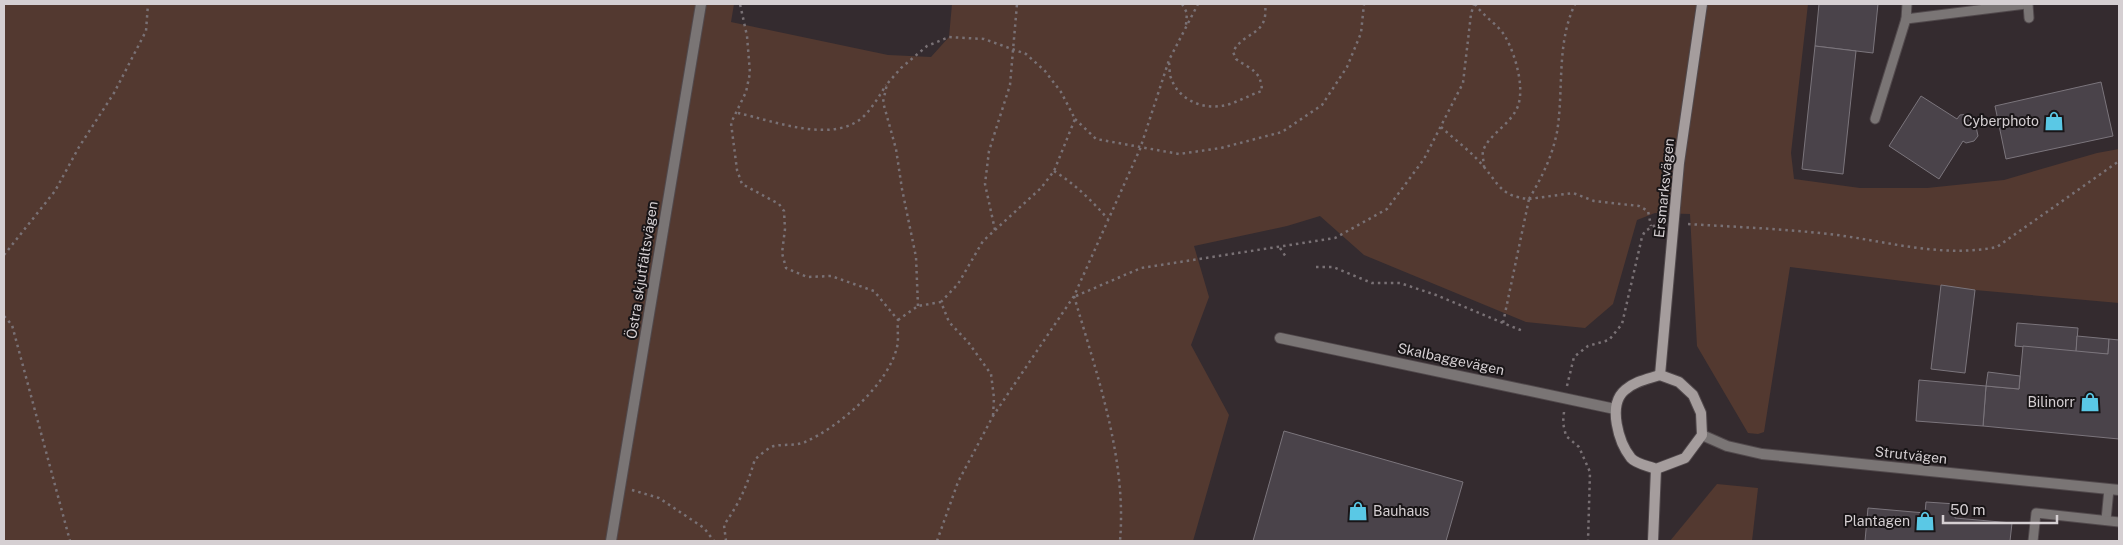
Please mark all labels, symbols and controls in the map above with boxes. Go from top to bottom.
shop icon: Cyberphoto [2043,110,2065,132]
place label: Cyberphoto [1963,113,2039,129]
street label: Ersmarksvägen [1651,137,1677,239]
street label: Östra skjutfältsvägen [621,200,661,340]
street label: Skalbaggevägen [1396,340,1506,378]
shop icon: Bilinorr [2079,391,2101,413]
place label: Bilinorr [2027,394,2075,410]
street label: Strutvägen [1874,443,1948,467]
scale bar [1943,492,2057,524]
shop icon: Bauhaus [1347,500,1369,522]
text: 50 m [1950,501,1985,518]
place label: Bauhaus [1373,503,1429,519]
shop icon: Plantagen [1914,510,1936,532]
place label: Plantagen [1844,513,1910,529]

